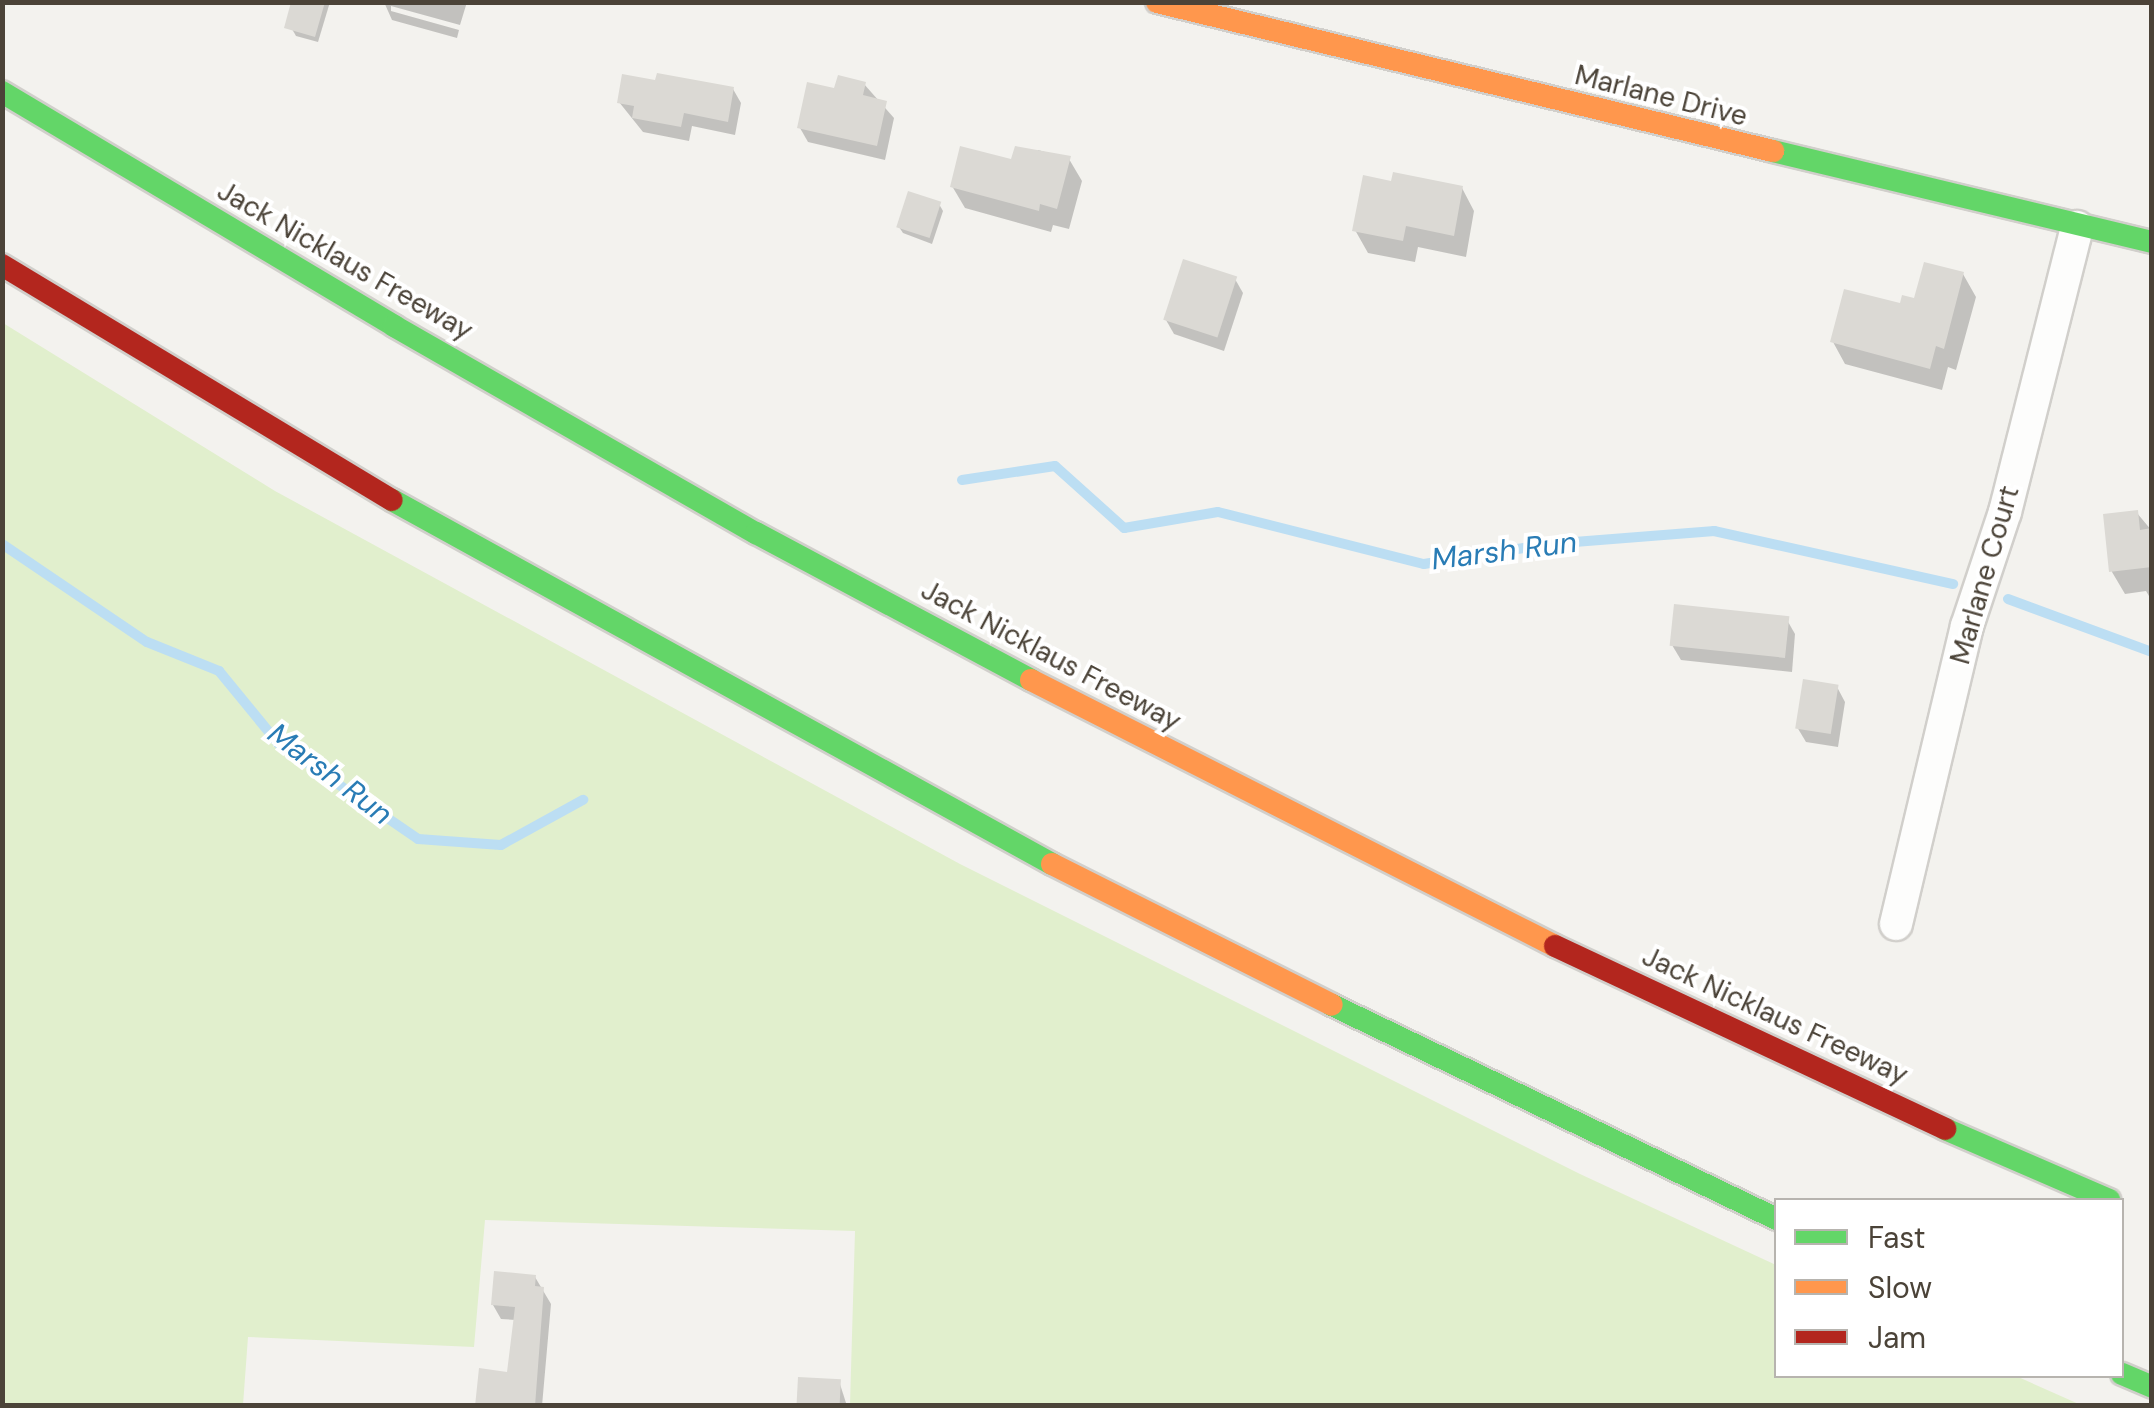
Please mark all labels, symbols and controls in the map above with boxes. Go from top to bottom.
street label: Marlane Drive [1571,58,1751,134]
street label: Jack Nicklaus Freeway [211,174,479,348]
street label: Marlane Court [1943,482,2027,668]
water label: Marsh Run [1429,524,1579,578]
street label: Jack Nicklaus Freeway [915,573,1187,739]
water label: Marsh Run [261,716,399,832]
street label: Jack Nicklaus Freeway [1637,940,1913,1092]
legend [1774,1198,2124,1378]
text: Fast [1868,1218,1926,1257]
text: Slow [1868,1268,1932,1307]
text: Jam [1868,1318,1926,1357]

